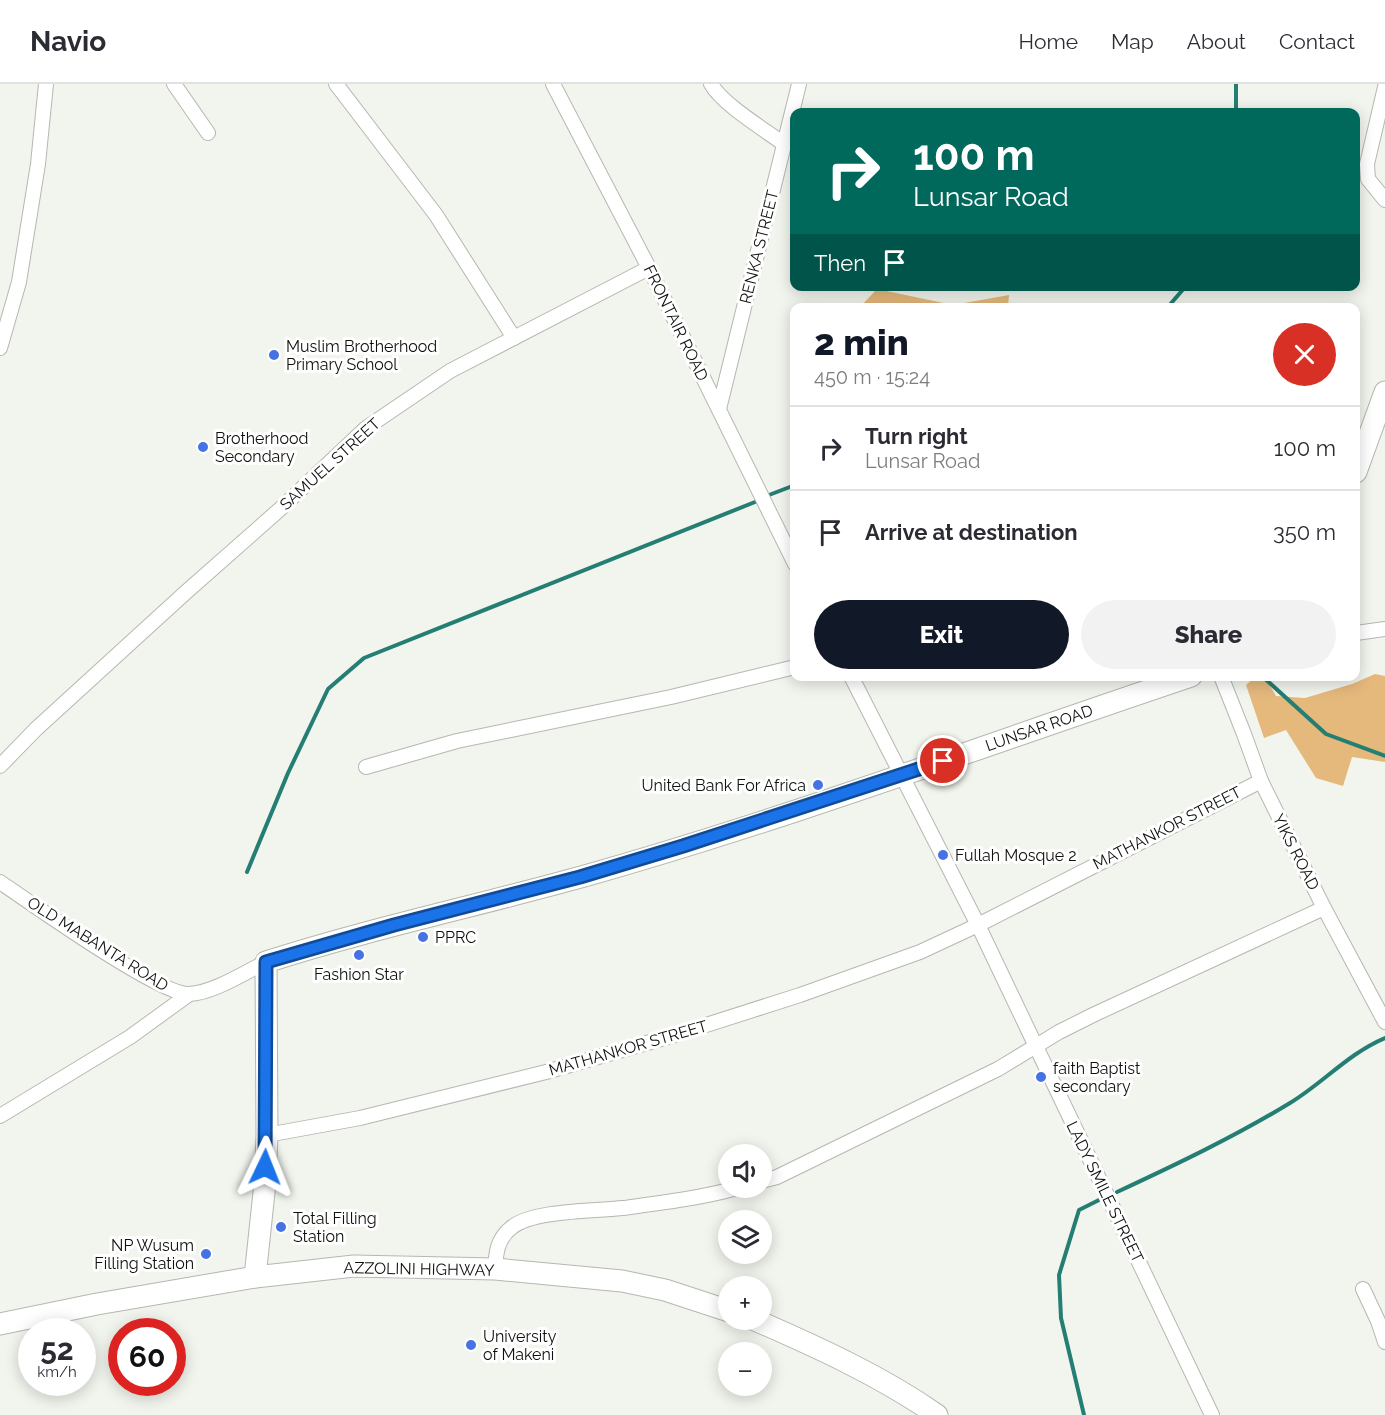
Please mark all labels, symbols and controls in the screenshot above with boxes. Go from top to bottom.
text: Navio [30,25,106,58]
text: Home [1019,29,1078,54]
text: Map [1111,29,1154,54]
text: About [1187,29,1246,54]
text: Contact [1279,29,1355,54]
text: 100 m [913,131,1035,180]
icon: right [814,132,892,210]
text: Lunsar Road [913,181,1069,212]
street label: RENKA STREET [736,188,782,306]
icon: arrive [878,246,911,279]
text: Then [814,250,866,276]
street label: FRONTAIR ROAD [640,262,712,384]
text: 2 min [814,321,909,363]
button: close [1273,323,1336,386]
place label: Muslim Brotherhood Primary School [286,337,437,374]
marker: Muslim Brotherhood Primary School [267,348,281,362]
text: 450 m · 15:24 [814,365,930,389]
street label: SAMUEL STREET [276,414,384,514]
text: Turn right [865,423,968,449]
place label: Brotherhood Secondary [215,429,308,466]
icon: right [814,432,847,465]
text: 100 m [1274,435,1336,461]
marker: Brotherhood Secondary [196,440,210,454]
text: Lunsar Road [865,449,980,473]
icon: arrive [814,516,847,549]
text: Arrive at destination [865,519,1078,545]
text: 350 m [1273,519,1336,545]
button: Exit [814,600,1069,669]
button: Share [1081,600,1336,669]
street label: LUNSAR ROAD [983,701,1095,755]
pin [917,735,968,786]
icon: arrive [926,744,959,777]
place label: United Bank For Africa [642,776,806,795]
marker: United Bank For Africa [811,778,825,792]
street label: MATHANKOR STREET [1090,782,1245,874]
street label: YIKS ROAD [1269,811,1323,893]
place label: Fullah Mosque 2 [955,846,1077,865]
marker: Fullah Mosque 2 [936,848,950,862]
street label: OLD MABANTA ROAD [24,893,172,995]
place label: PPRC [435,928,476,947]
marker: PPRC [416,930,430,944]
marker: Fashion Star [352,948,366,962]
place label: Fashion Star [314,965,404,984]
street label: MATHANKOR STREET [547,1016,710,1080]
place label: faith Baptist secondary [1053,1059,1141,1096]
marker: faith Baptist secondary [1034,1070,1048,1084]
street label: LADY SMILE STREET [1063,1118,1148,1266]
position arrow [233,1135,297,1199]
map controls [718,1144,772,1396]
button: sound [718,1144,772,1198]
place label: Total Filling Station [293,1209,377,1246]
button: layers [718,1210,772,1264]
marker: Total Filling Station [274,1220,288,1234]
place label: NP Wusum Filling Station [94,1236,194,1273]
marker: NP Wusum Filling Station [199,1247,213,1261]
street label: AZZOLINI HIGHWAY [343,1258,495,1280]
button: + [718,1276,772,1330]
speed limit sign: 60 [108,1318,186,1396]
place label: University of Makeni [483,1327,557,1364]
text: 52 [40,1332,74,1367]
marker: University of Makeni [464,1338,478,1352]
button: − [718,1342,772,1396]
text: km/h [37,1363,77,1381]

